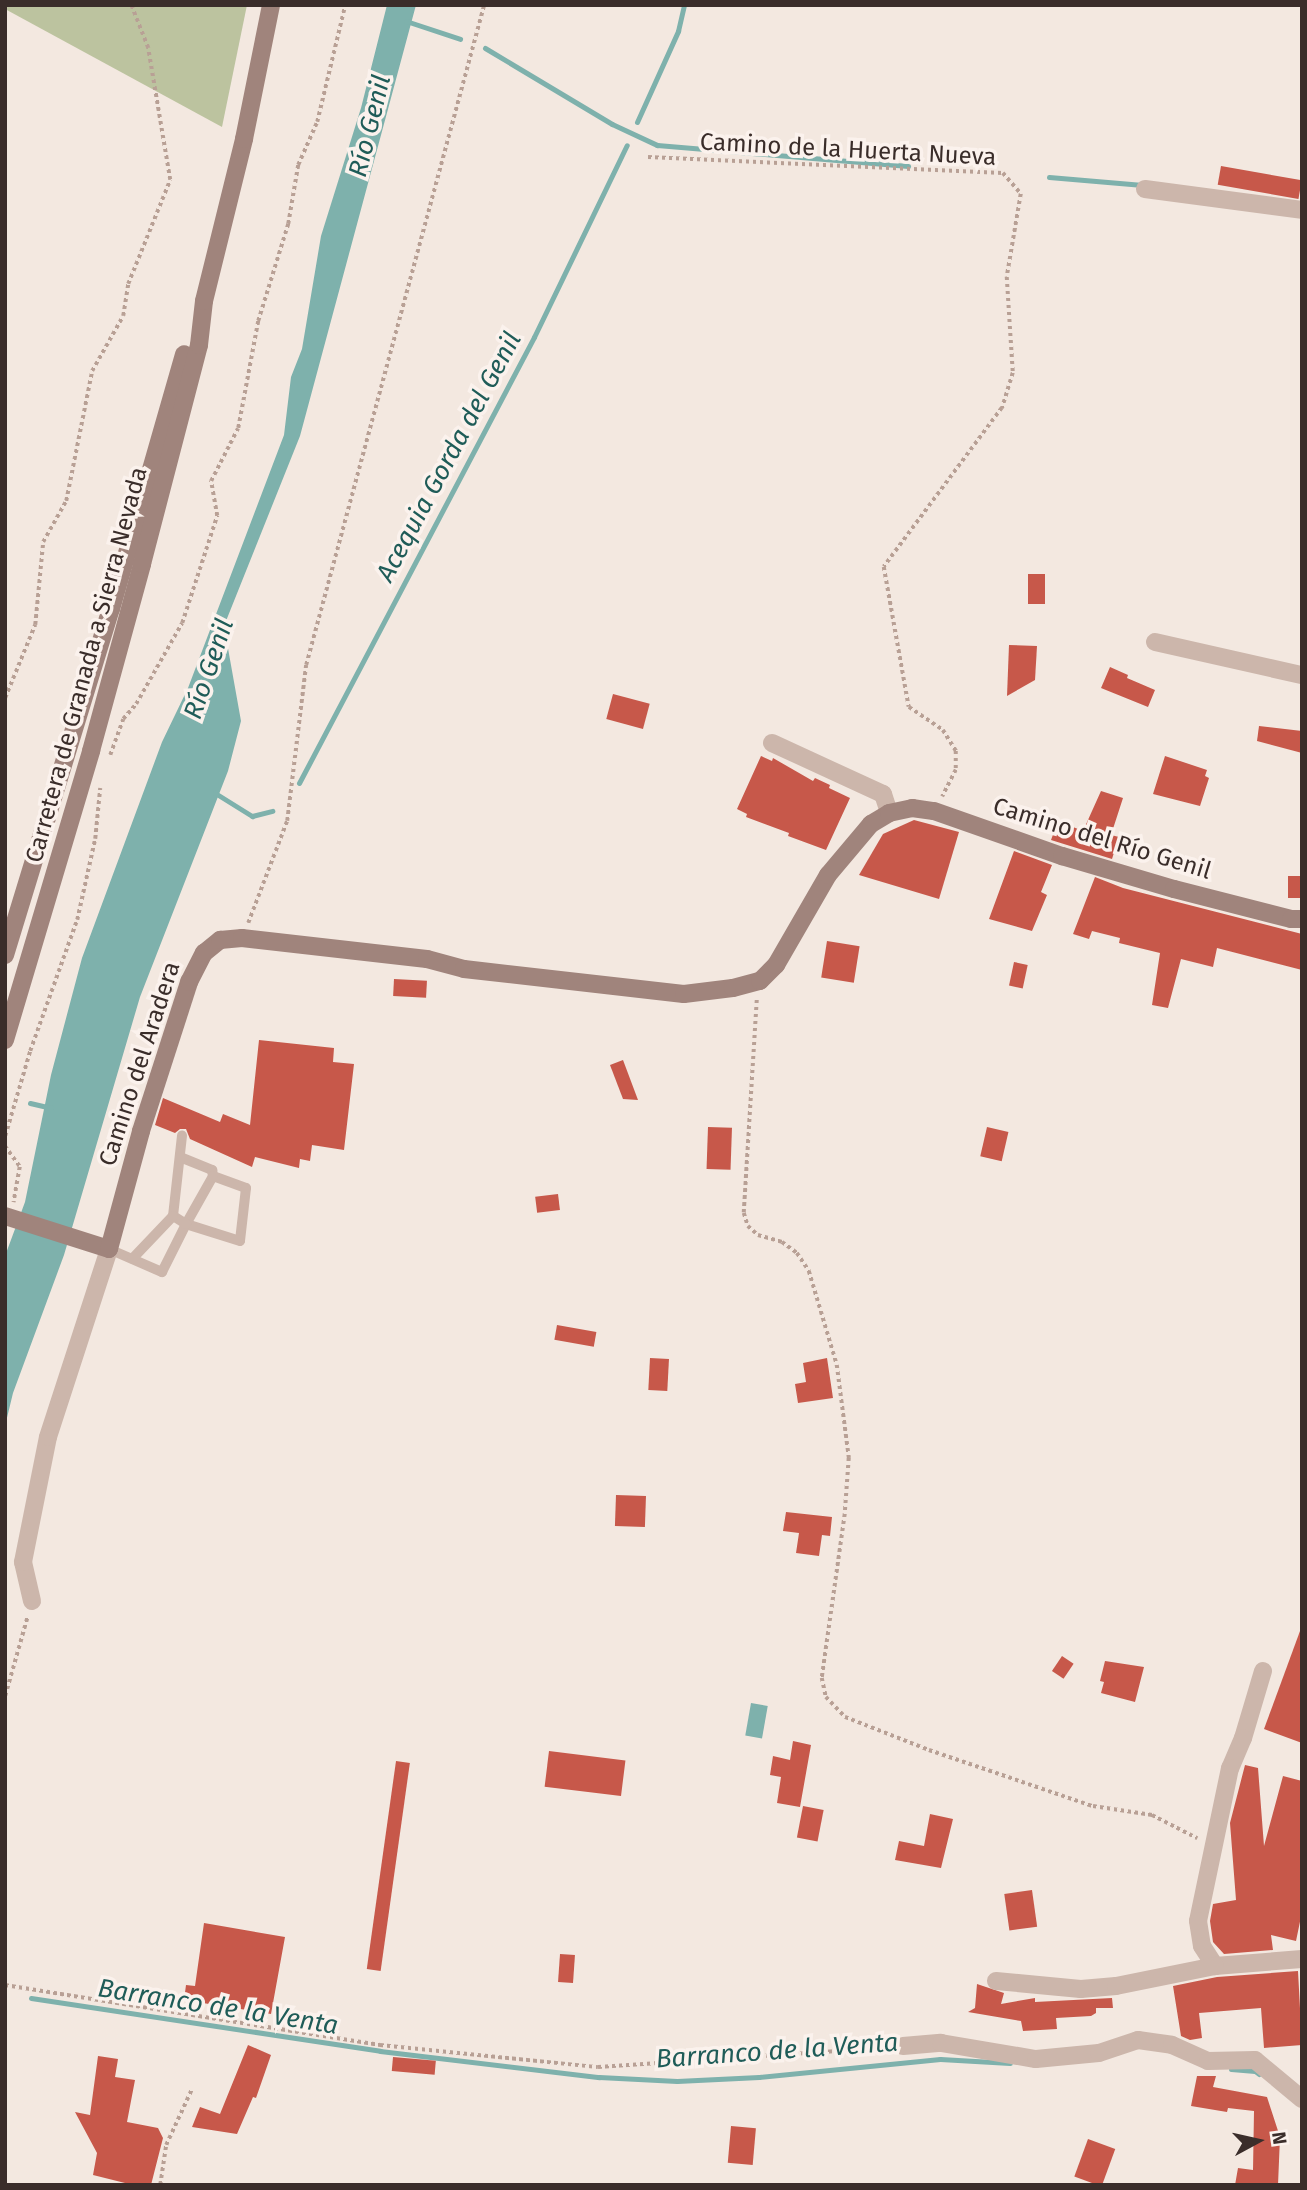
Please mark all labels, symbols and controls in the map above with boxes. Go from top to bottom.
water label: Río Genil [342,72,398,180]
street label: Camino de la Huerta Nueva [699,128,997,172]
water label: Acequia Gorda del Genil [370,327,528,587]
street label: Carretera de Granada a Sierra Nevada [20,464,154,866]
water label: Río Genil [177,615,241,723]
street label: Camino del Río Genil [989,792,1215,886]
street label: Camino del Aradera [93,958,187,1170]
water label: Barranco de la Venta [96,1973,340,2041]
water label: Barranco de la Venta [655,2027,899,2075]
north arrow [1223,2106,1293,2176]
text: N [1267,2130,1292,2146]

